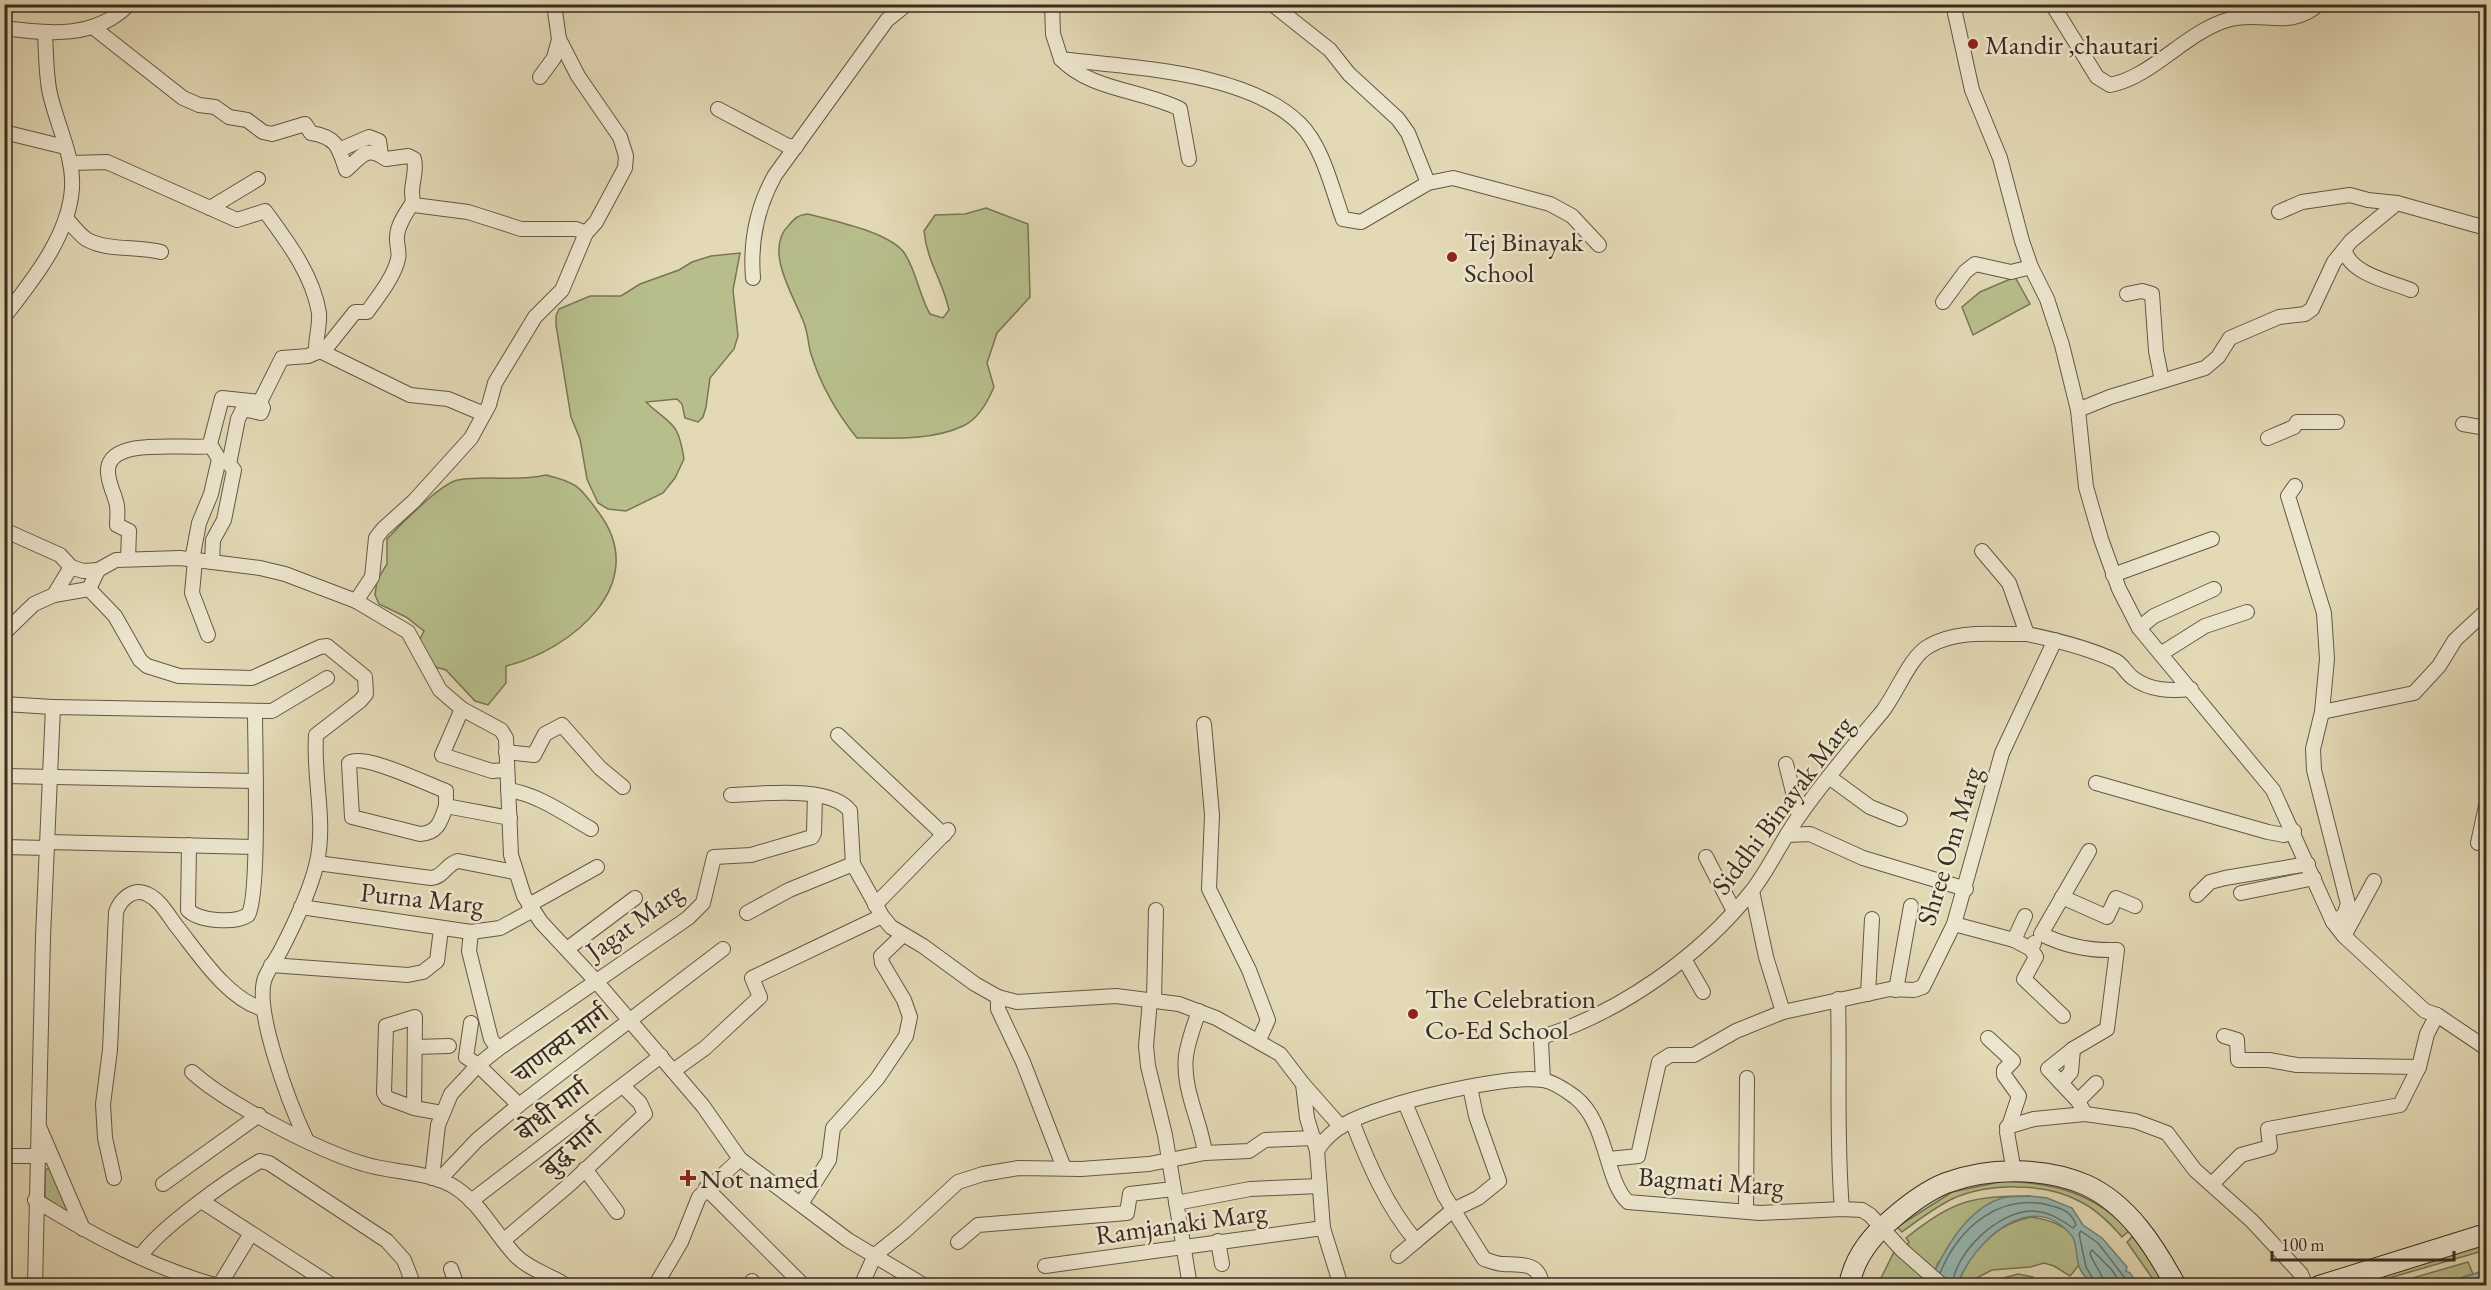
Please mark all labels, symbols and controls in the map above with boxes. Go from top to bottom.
place label: Mandir ,chautari [1985,27,2159,62]
marker: Mandir ,chautari [1966,37,1980,51]
place label: Tej Binayak School [1464,224,1584,290]
marker: Tej Binayak School [1445,250,1459,264]
street label: Siddhi Binayak Marg [1703,708,1861,901]
street label: Shree Om Marg [1908,762,1990,930]
street label: Purna Marg [359,874,486,922]
street label: Jagat Marg [577,874,690,969]
place label: The Celebration Co-Ed School [1425,981,1596,1047]
street label: चाणक्य मार्ग [503,995,617,1093]
marker: The Celebration Co-Ed School [1406,1007,1420,1021]
street label: बोधी मार्ग [507,1070,597,1150]
street label: बुद्ध मार्ग [531,1110,610,1186]
street label: Bagmati Marg [1637,1158,1785,1204]
place label: Not named [700,1161,819,1196]
marker: Not named [681,1171,695,1185]
street label: Ramjanaki Marg [1093,1194,1269,1252]
scale bar [2272,1224,2454,1262]
text: 100 m [2281,1233,2325,1256]

